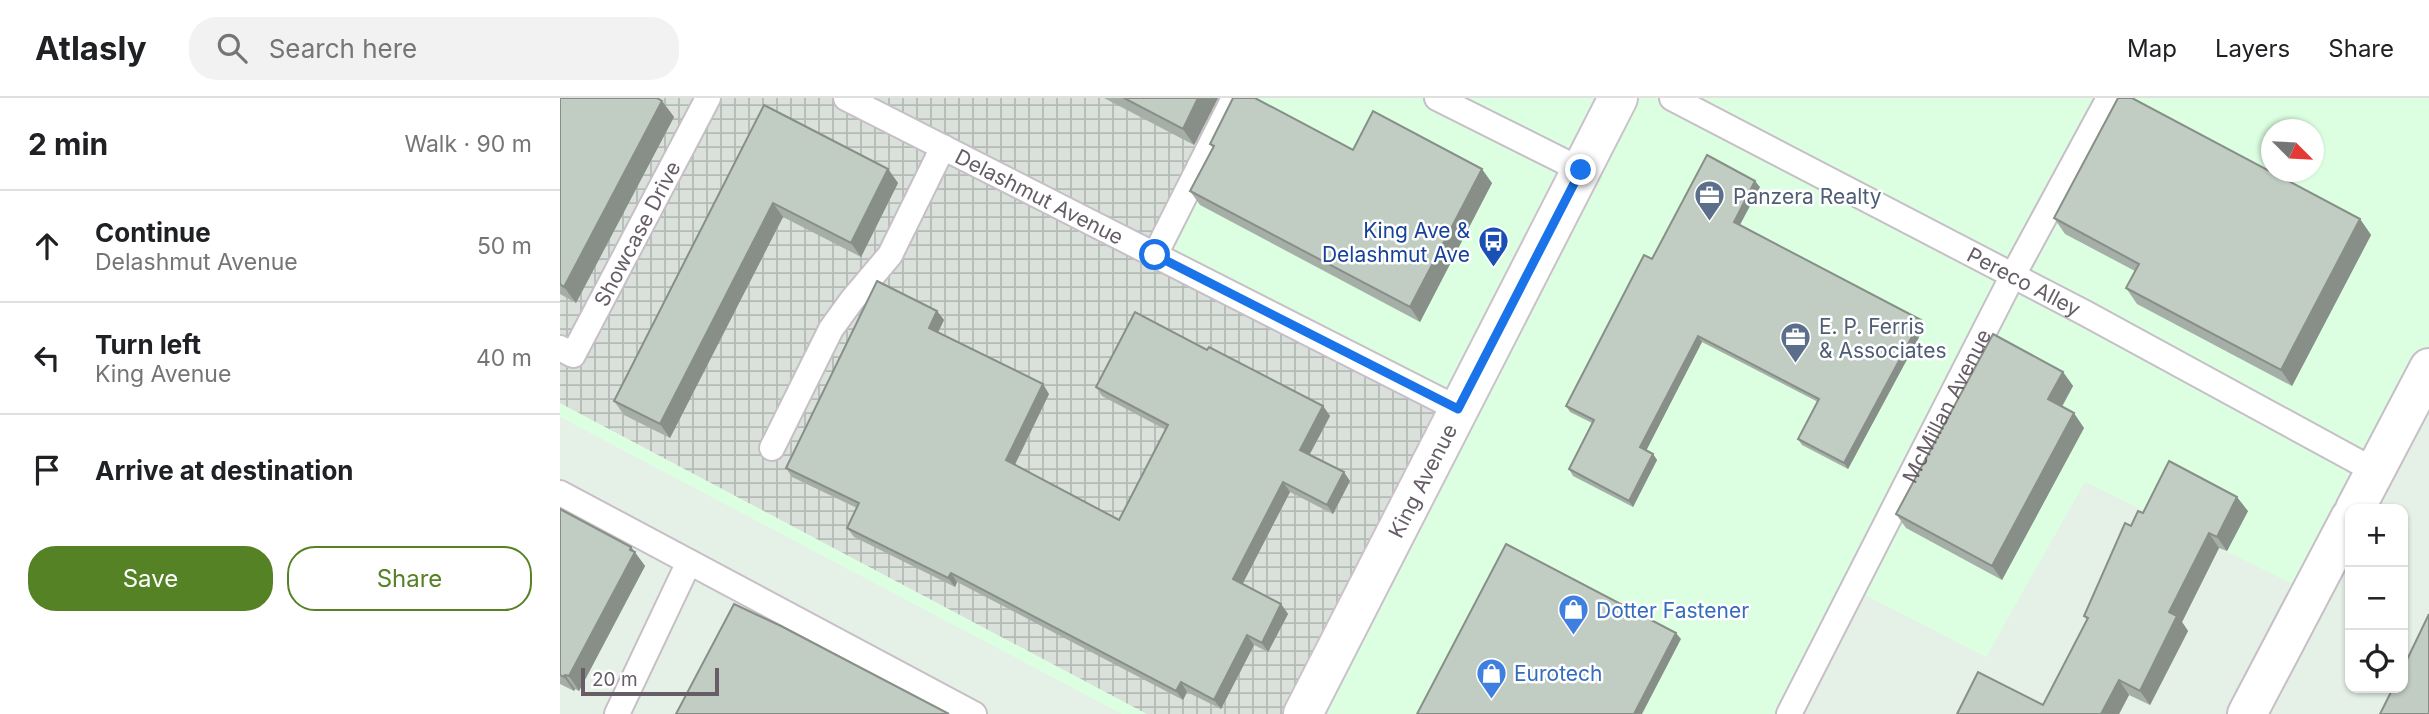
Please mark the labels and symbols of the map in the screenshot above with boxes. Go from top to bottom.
north arrow [2261,119,2324,182]
street label: Delashmut Avenue [951,143,1128,249]
route end [1565,154,1596,185]
street label: Showcase Drive [588,157,685,310]
office icon: Panzera Realty [1693,179,1727,223]
place label: Panzera Realty [1733,184,1882,209]
place label: King Ave & Delashmut Ave [1322,218,1470,267]
bus stop icon: King Ave & Delashmut Ave [1476,225,1510,269]
route start [1139,239,1170,270]
street label: Pereco Alley [1963,242,2085,321]
place label: E. P. Ferris & Associates [1819,314,1947,363]
office icon: E. P. Ferris & Associates [1779,321,1813,365]
street label: McMillan Avenue [1897,325,1996,487]
street label: King Avenue [1383,420,1462,542]
shop icon: Dotter Fastener [1556,593,1590,637]
place label: Dotter Fastener [1596,598,1749,623]
shop icon: Eurotech [1474,656,1508,700]
place label: Eurotech [1514,661,1603,686]
scale bar [581,665,719,697]

